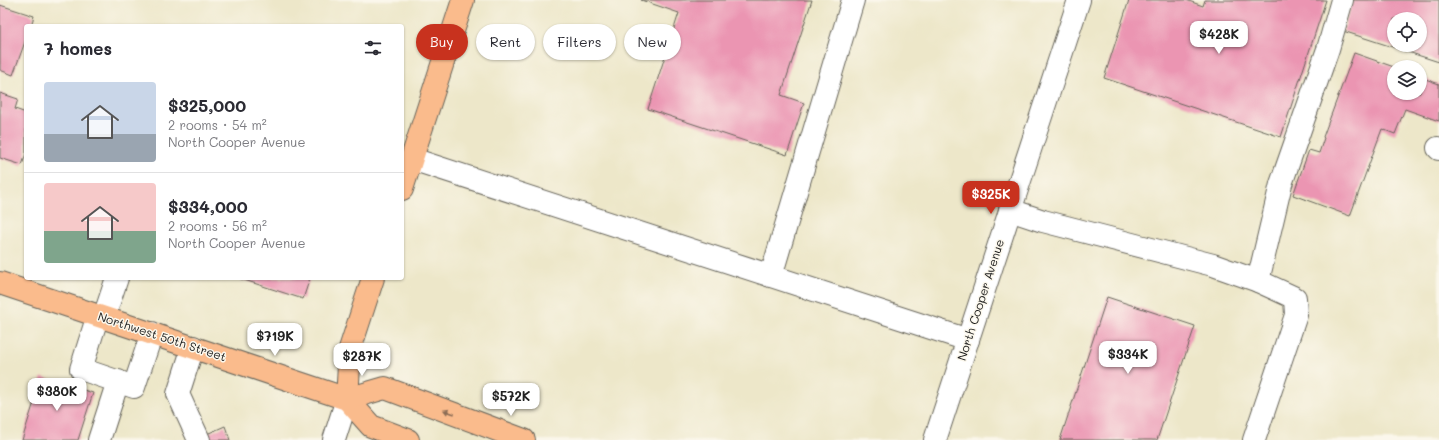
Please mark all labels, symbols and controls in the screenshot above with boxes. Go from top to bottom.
map controls [1387,12,1427,100]
button: locate [1387,12,1427,52]
pin: $428K [1191,21,1247,55]
chip: Buy [416,24,468,60]
chip: Rent [476,24,535,60]
chip: Filters [543,24,616,60]
chip: New [624,24,681,60]
text: $428K [1199,25,1239,42]
text: 7 homes [44,37,112,59]
icon: filters [362,37,384,59]
button: layers [1387,60,1427,100]
text: $325,000 [168,94,246,116]
icon: home [76,98,124,146]
text: 2 rooms · 54 m² [168,116,267,133]
text: North Cooper Avenue [168,133,305,150]
pin: $325K [963,181,1019,215]
text: $325K [971,185,1011,202]
text: $334,000 [168,195,248,217]
icon: home [76,199,124,247]
text: 2 rooms · 56 m² [168,217,267,234]
text: North Cooper Avenue [168,234,305,251]
street label: North Cooper Avenue [953,237,1007,363]
street label: Northwest 50th Street [96,308,229,364]
pin: $719K [247,323,303,357]
text: $719K [256,327,294,344]
pin: $334K [1100,341,1156,375]
pin: $287K [334,343,390,377]
text: $334K [1108,345,1148,362]
text: $287K [342,347,382,364]
pin: $380K [29,378,85,412]
text: $380K [37,382,77,399]
pin: $572K [483,383,539,417]
text: $572K [492,387,530,404]
one-way arrow [443,409,455,415]

